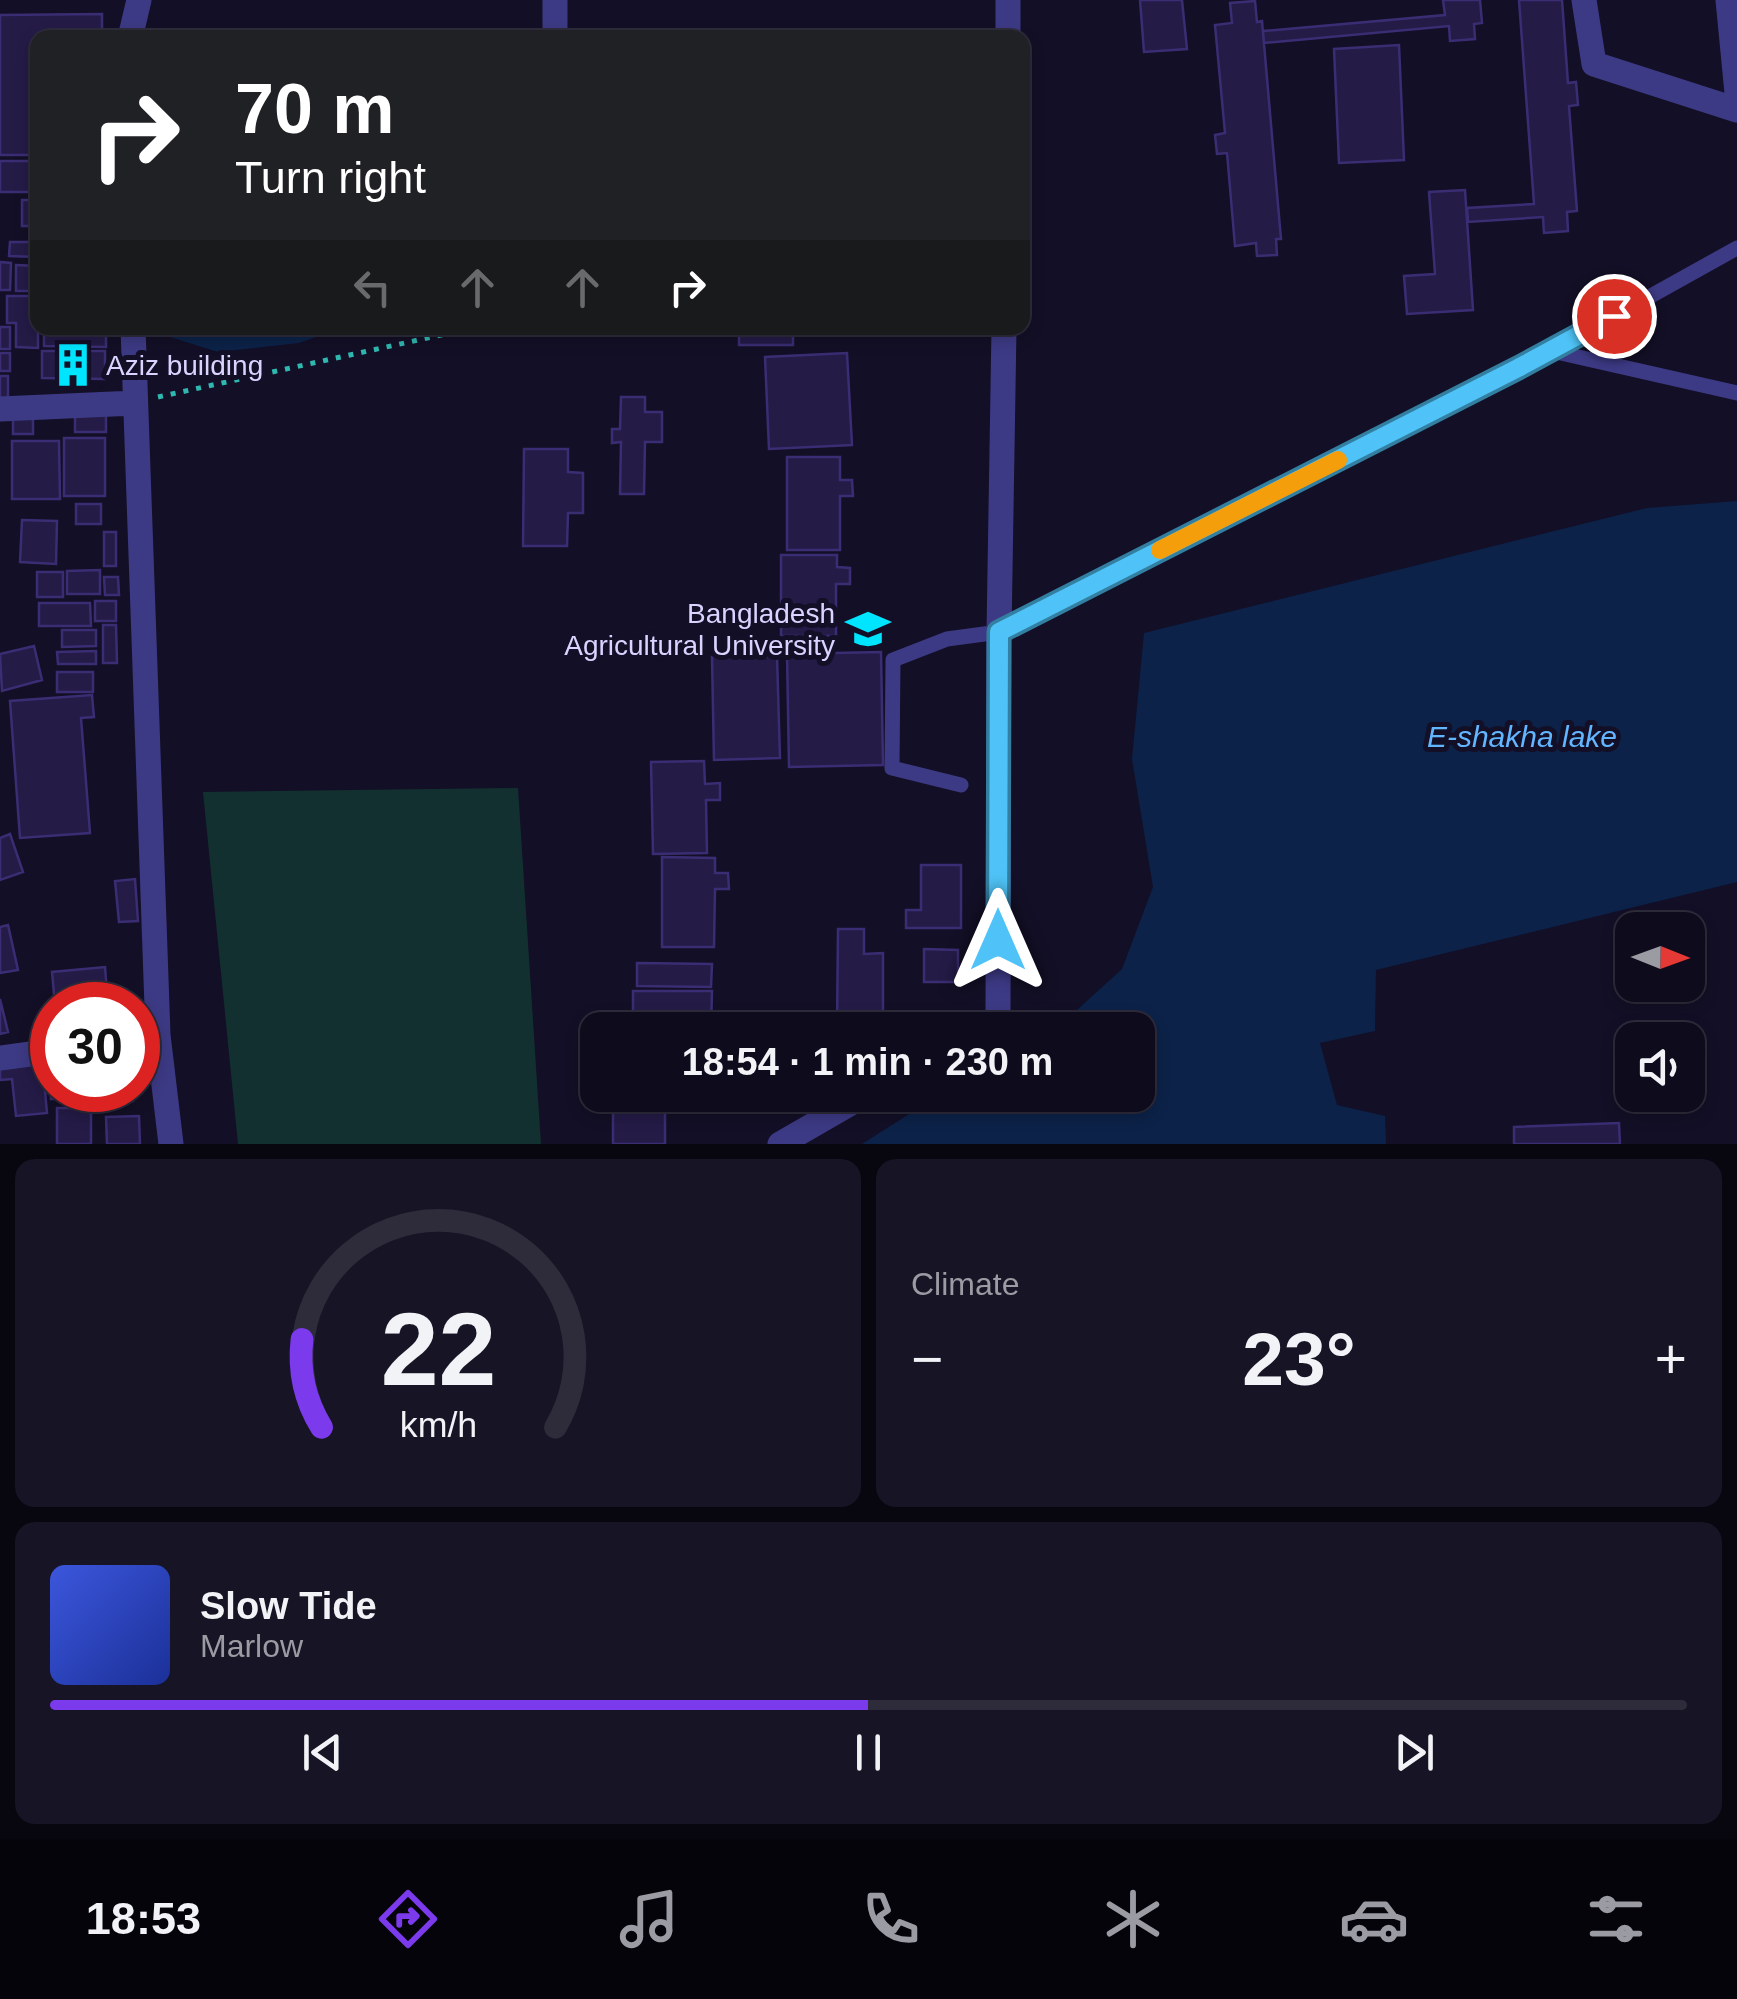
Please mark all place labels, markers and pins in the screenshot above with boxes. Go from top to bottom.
pin [1572,274,1657,359]
building icon: Aziz building [49,341,97,389]
place label: Aziz building [106,350,263,381]
place label: Bangladesh Agricultural University [564,598,835,661]
school or university icon: Bangladesh Agricultural University [844,605,892,653]

